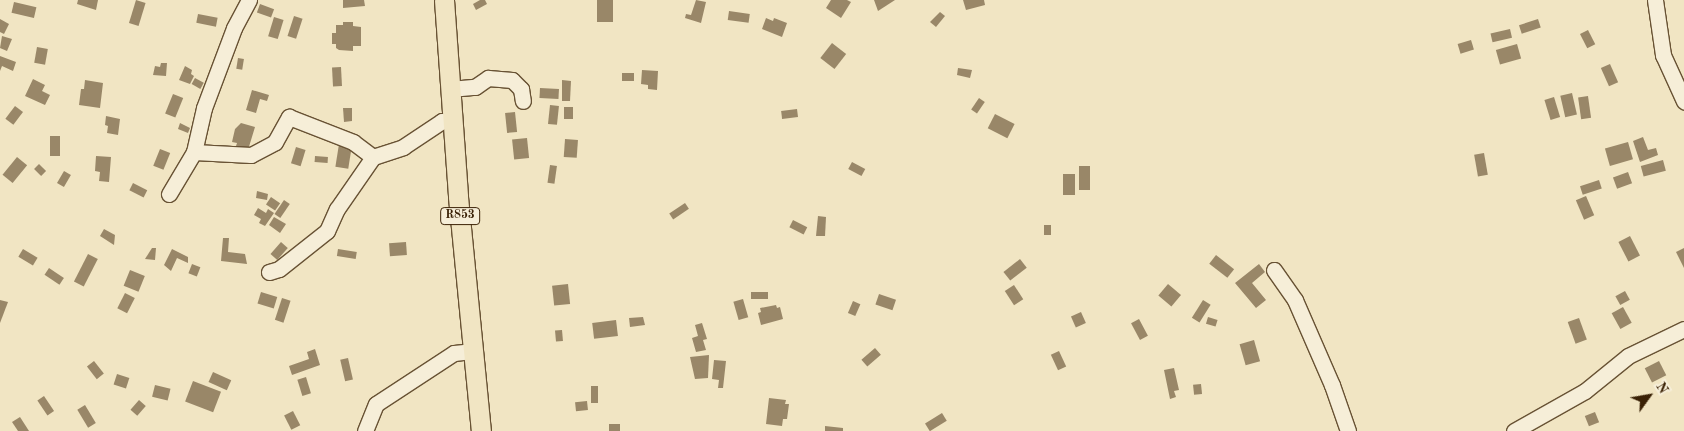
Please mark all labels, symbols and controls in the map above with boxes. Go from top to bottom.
road number: R853 [440,207,480,226]
north arrow [1624,371,1674,421]
text: N [1653,380,1670,396]

